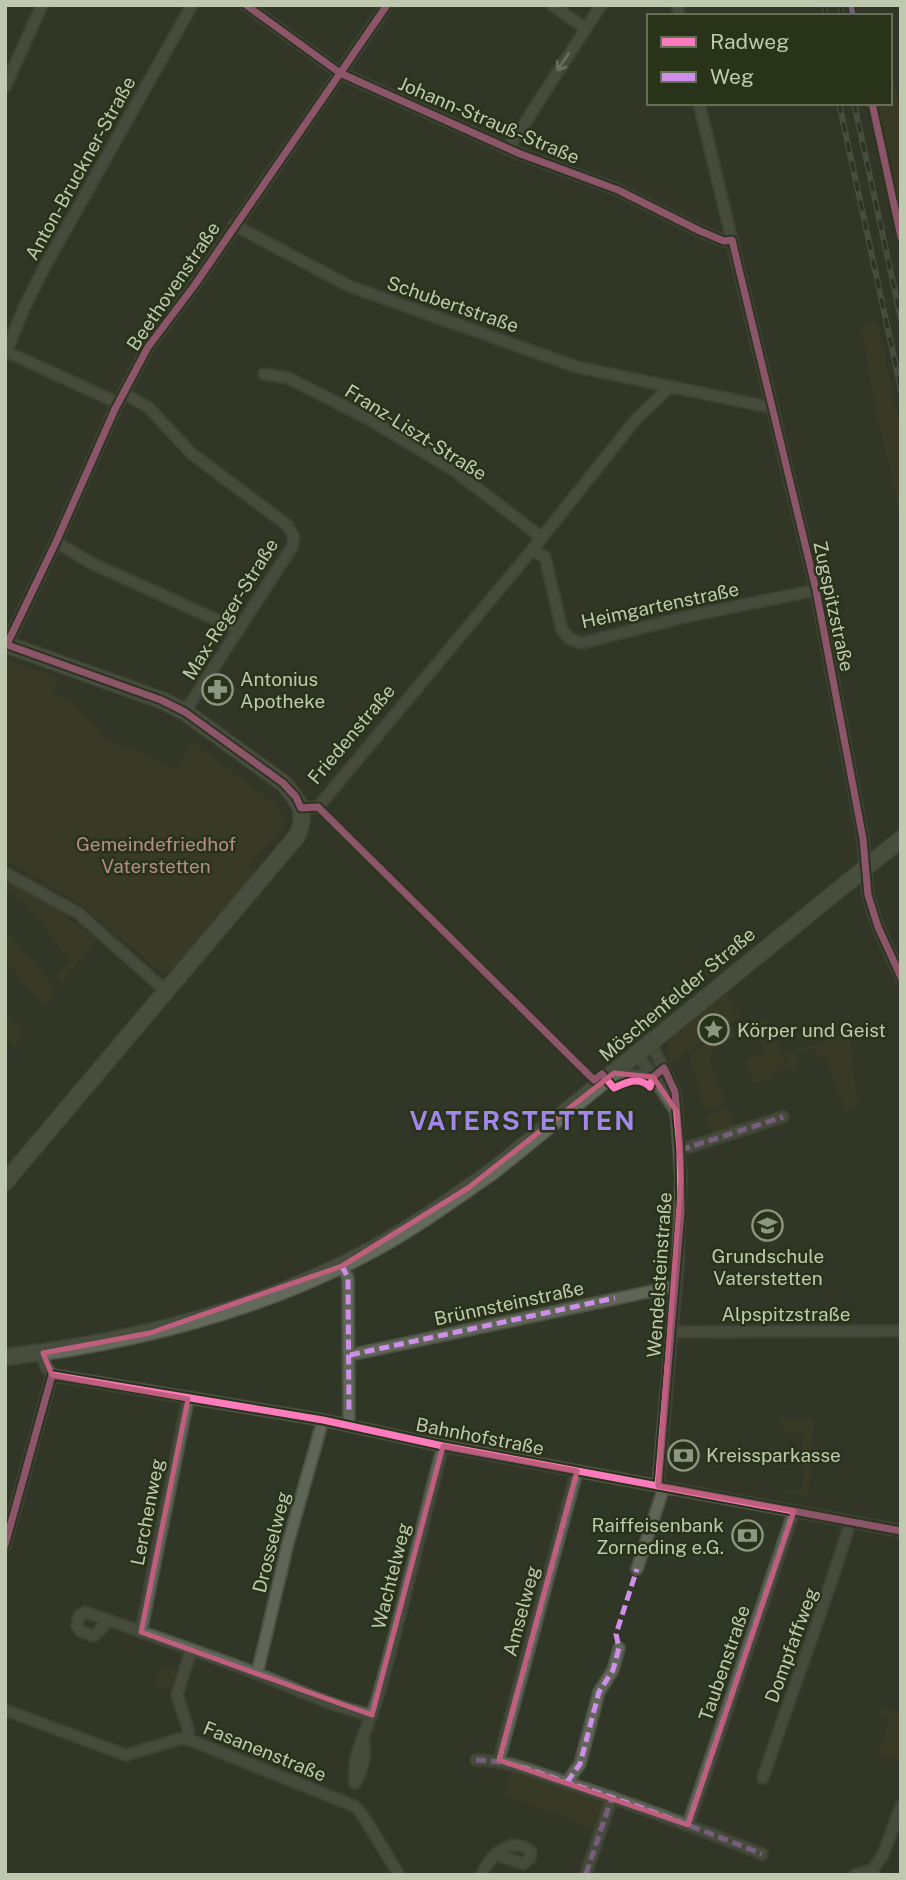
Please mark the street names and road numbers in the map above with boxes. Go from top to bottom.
street label: Anton-Bruckner-Straße [20,72,140,264]
street label: Johann-Strauß-Straße [395,72,583,168]
street label: Beethovenstraße [122,218,224,354]
street label: Schubertstraße [384,271,522,337]
street label: Franz-Liszt-Straße [341,380,491,484]
street label: Max-Reger-Straße [178,534,282,684]
street label: Zugspitzstraße [809,539,859,673]
street label: Heimgartenstraße [579,578,741,632]
street label: Friedenstraße [303,680,399,788]
street label: Möschenfelder Straße [595,922,759,1066]
street label: Wendelsteinstraße [642,1191,676,1359]
street label: Brünnsteinstraße [432,1276,586,1330]
street label: Alpspitzstraße [722,1303,850,1325]
street label: Bahnhofstraße [414,1413,546,1459]
street label: Lerchenweg [126,1457,168,1567]
street label: Drosselweg [248,1489,294,1595]
street label: Wachtelweg [367,1520,415,1632]
street label: Amselweg [498,1563,544,1659]
street label: Dompfaffweg [760,1584,822,1706]
street label: Taubenstraße [694,1602,754,1724]
street label: Fasanenstraße [200,1716,330,1786]

